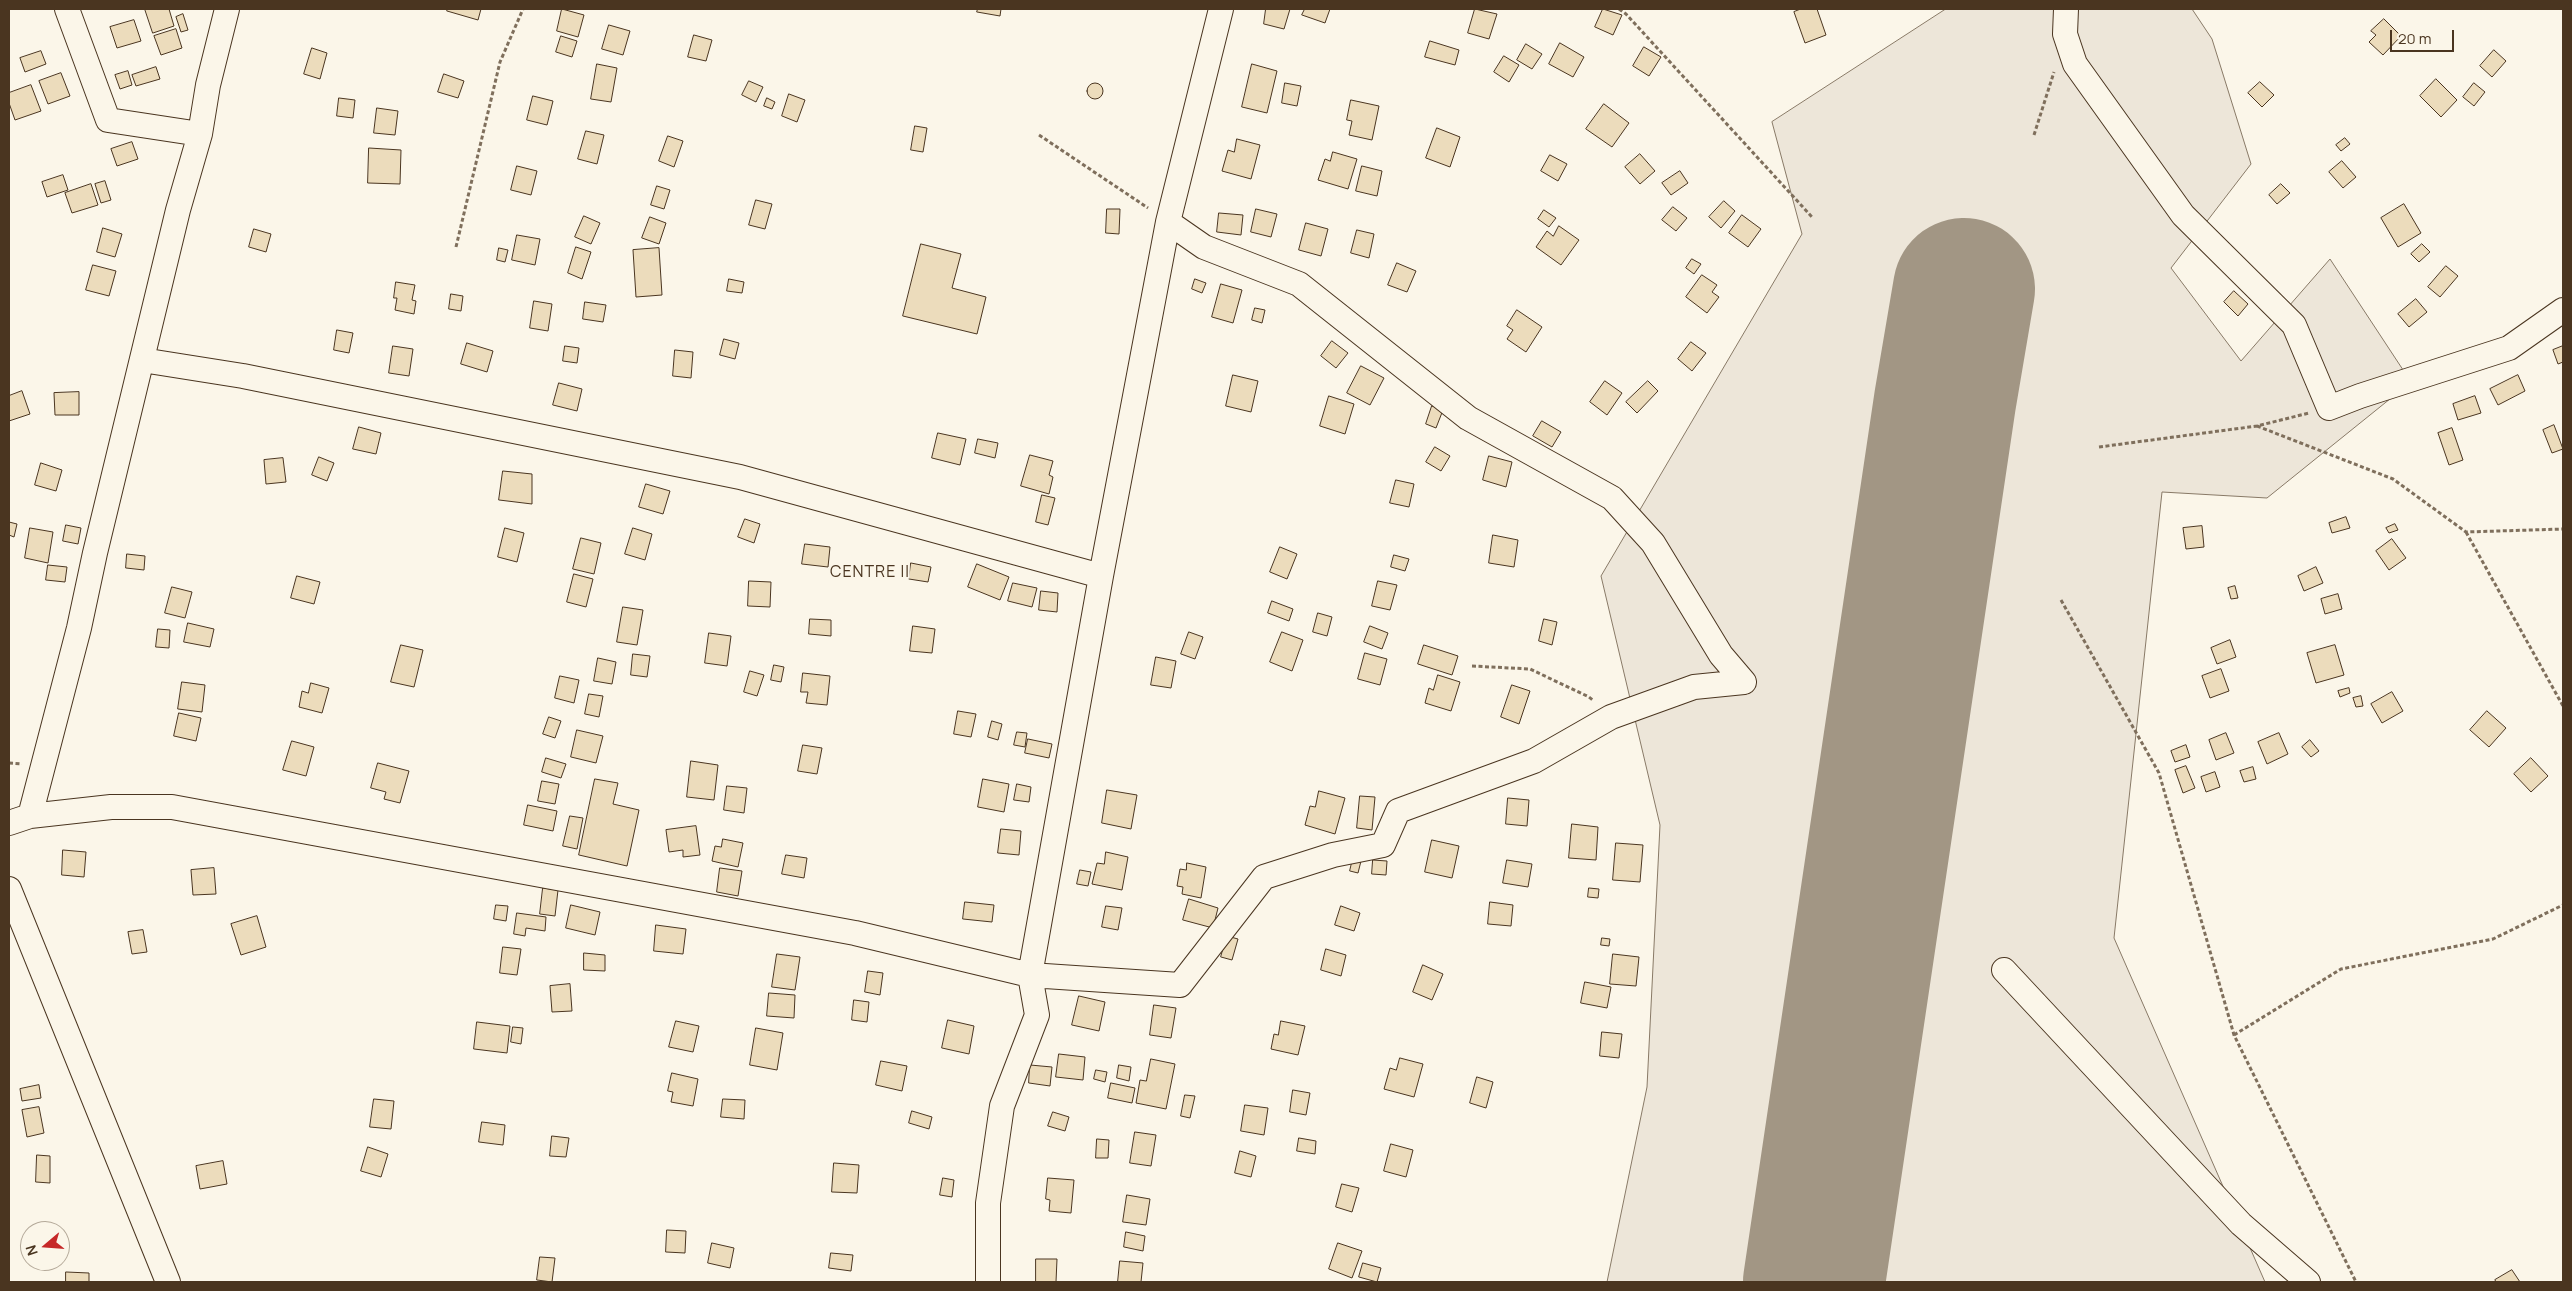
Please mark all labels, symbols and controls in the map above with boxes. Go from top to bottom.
scale bar [2392,20,2456,52]
text: 20 m [2398,28,2431,49]
district label: CENTRE II [829,563,911,583]
north arrow [20,1221,70,1271]
text: N [21,1243,42,1258]

